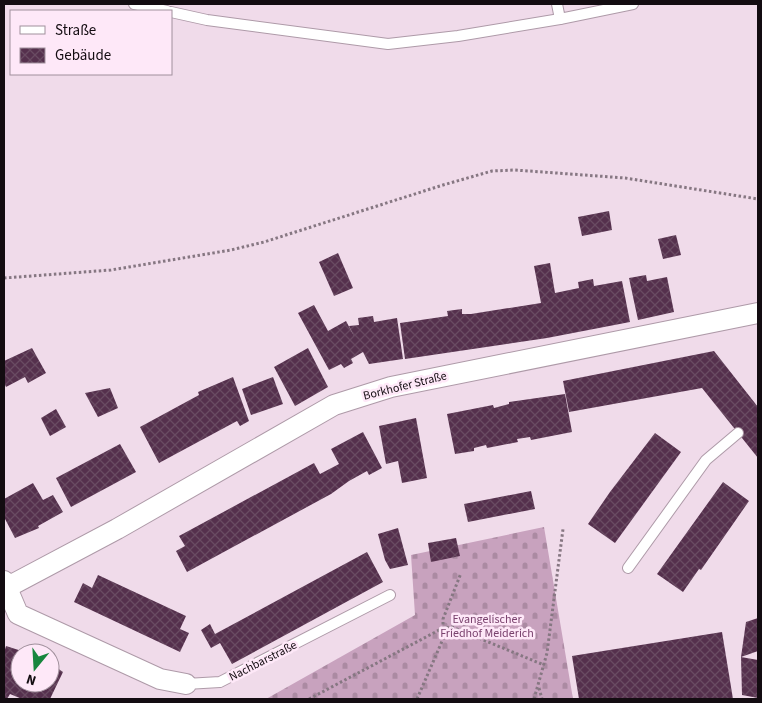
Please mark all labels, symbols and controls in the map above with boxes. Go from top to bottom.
legend [10,10,172,75]
text: Straße [55,20,96,41]
text: Gebäude [55,45,111,66]
street label: Borkhofer Straße [361,367,449,405]
park label: Evangelischer Friedhof Meiderich [440,611,534,642]
street label: Nachbarstraße [226,637,300,685]
north arrow [10,643,60,693]
text: N [24,668,39,690]

